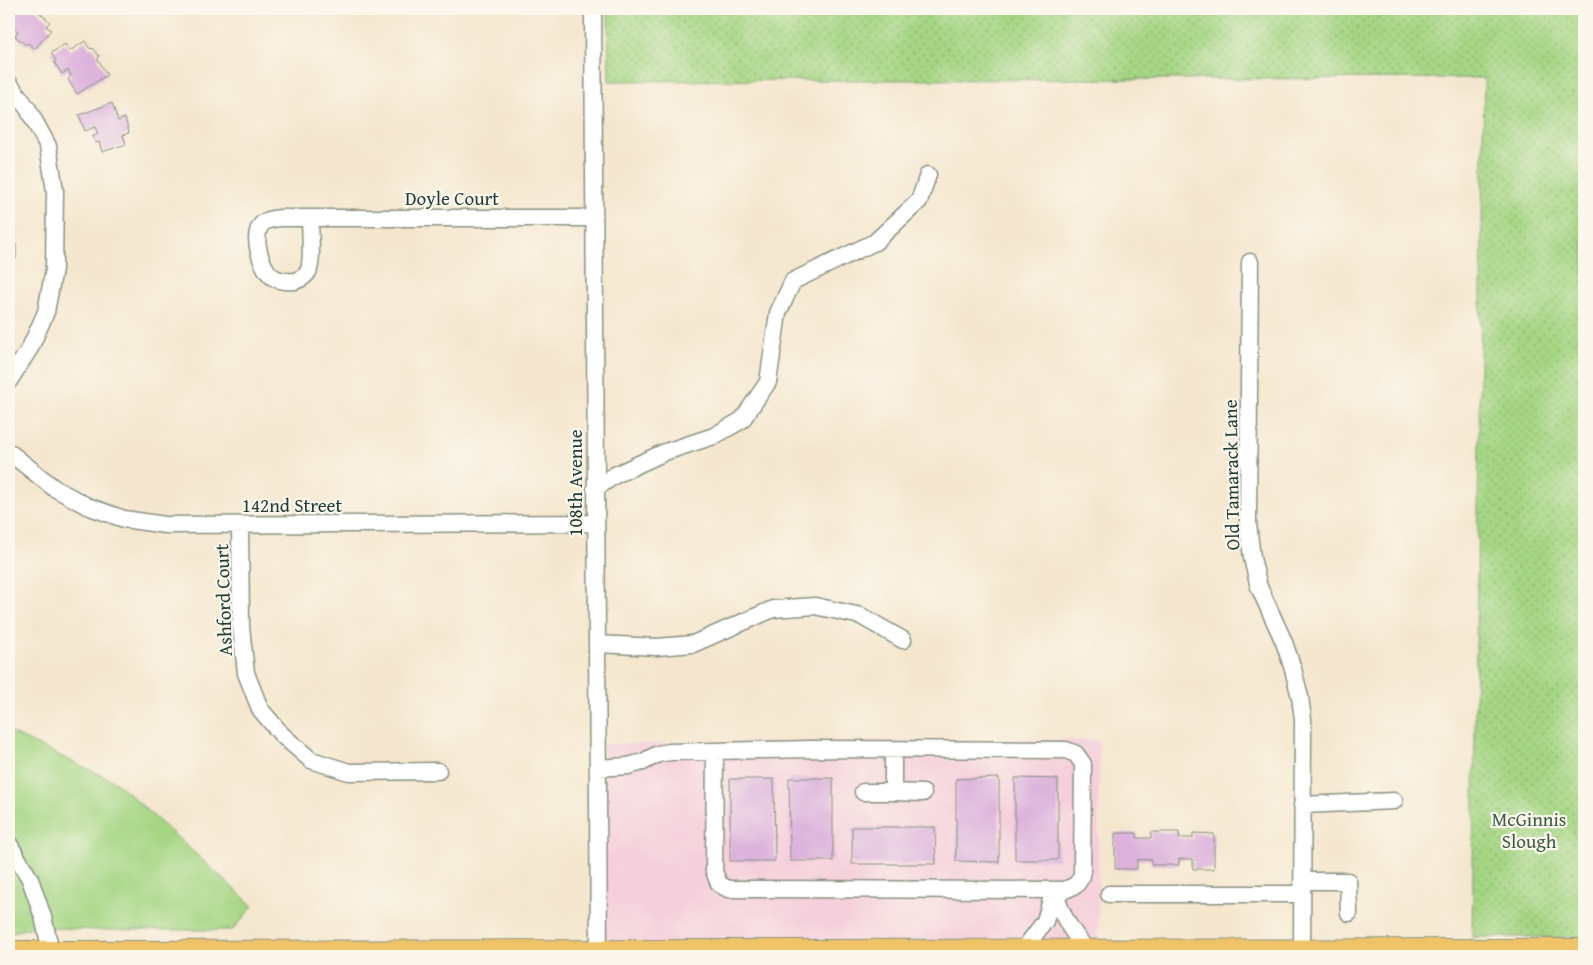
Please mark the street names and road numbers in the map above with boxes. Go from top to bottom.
street label: Doyle Court [405,184,499,212]
street label: Old Tamarack Lane [1216,399,1246,551]
street label: 108th Avenue [561,429,589,537]
street label: 142nd Street [242,491,343,519]
street label: Ashford Court [207,543,239,657]

